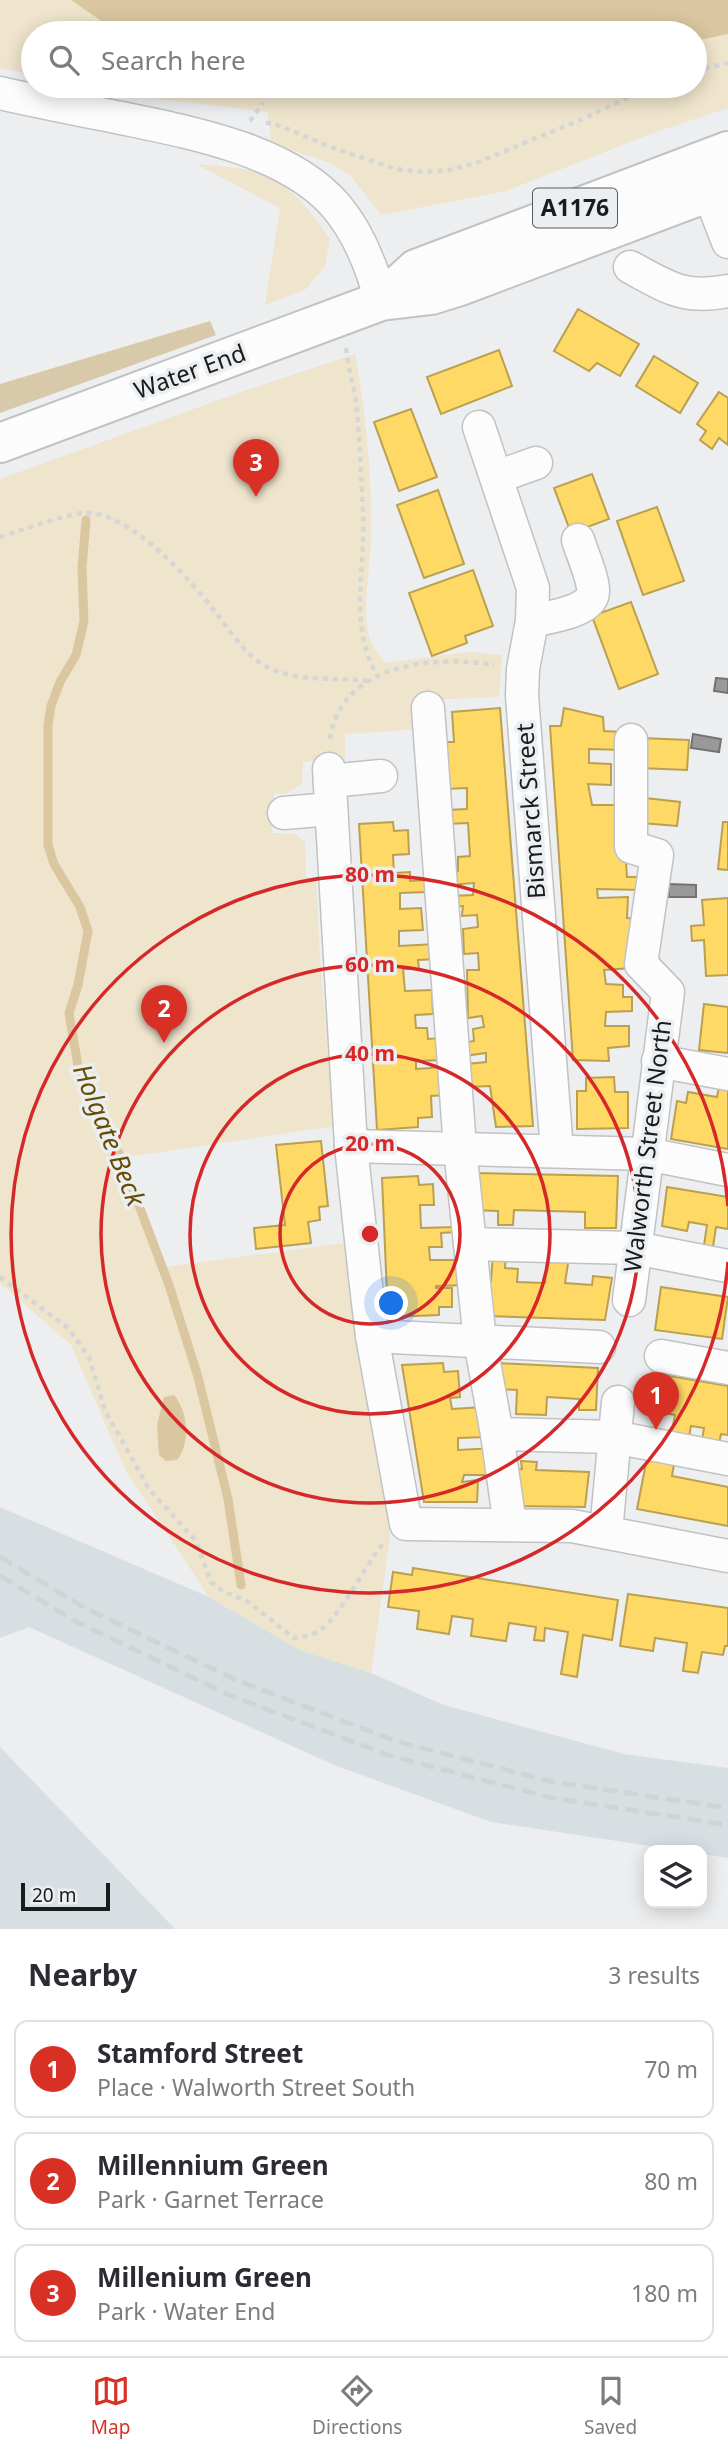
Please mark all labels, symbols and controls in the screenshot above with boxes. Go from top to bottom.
search box [21,21,707,98]
icon: search [45,41,83,79]
text: Search here [101,42,246,78]
road number: A1176 [533,188,617,228]
street label: Water End [129,335,250,406]
pin: 3 [233,439,279,497]
street label: Bismarck Street [507,722,552,900]
text: 80 m [345,860,395,888]
text: 60 m [345,950,395,978]
pin: 2 [141,985,187,1043]
street label: Walworth Street North [615,1018,678,1274]
text: 40 m [345,1039,395,1067]
water label: Holgate Beck [65,1058,155,1212]
text: 20 m [345,1129,395,1157]
centre of rings [358,1222,382,1246]
your location [374,1286,408,1320]
pin: 1 [633,1372,679,1430]
map controls [644,1845,707,1908]
button: layers [644,1845,707,1908]
scale bar [21,1880,110,1912]
text: 20 m [32,1882,76,1908]
text: Nearby [28,1954,137,1995]
text: 3 results [608,1959,700,1991]
text: Stamford Street [97,2035,303,2071]
text: 1 [46,2053,60,2085]
text: 70 m [644,2053,698,2085]
text: Place · Walworth Street South [97,2071,415,2103]
text: Millennium Green [97,2147,329,2183]
text: 2 [46,2165,60,2197]
text: 80 m [644,2165,698,2197]
text: Park · Garnet Terrace [97,2183,324,2215]
text: Millenium Green [97,2259,312,2295]
text: 3 [46,2277,60,2309]
text: 180 m [631,2277,698,2309]
text: Park · Water End [97,2295,275,2327]
tab: Map [91,2372,130,2440]
tab: Directions [312,2372,402,2440]
tab: Saved [584,2372,637,2440]

